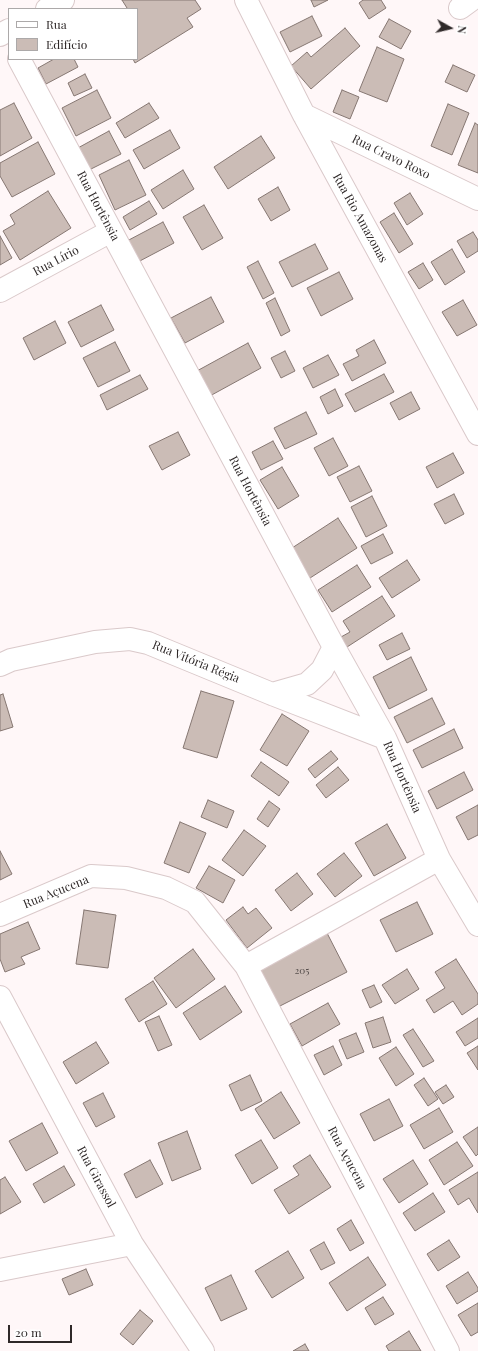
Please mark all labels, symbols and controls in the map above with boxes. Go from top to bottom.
legend [8,8,138,60]
north arrow [430,8,470,48]
text: Rua [46,16,67,32]
text: N [454,25,470,35]
text: Edifício [46,36,87,52]
street label: Rua Cravo Roxo [350,132,432,182]
street label: Rua Hortênsia [74,169,122,243]
street label: Rua Rio Amazonas [330,171,390,265]
street label: Rua Lírio [31,243,81,279]
street label: Rua Hortênsia [226,454,274,528]
street label: Rua Vitória Régia [150,638,242,686]
street label: Rua Hortênsia [380,739,424,815]
street label: Rua Açucena [21,872,91,912]
house number: 205 [295,965,309,977]
street label: Rua Açucena [324,1124,370,1192]
street label: Rua Girassol [74,1144,118,1210]
scale bar [10,1317,74,1343]
text: 20 m [15,1324,42,1340]

